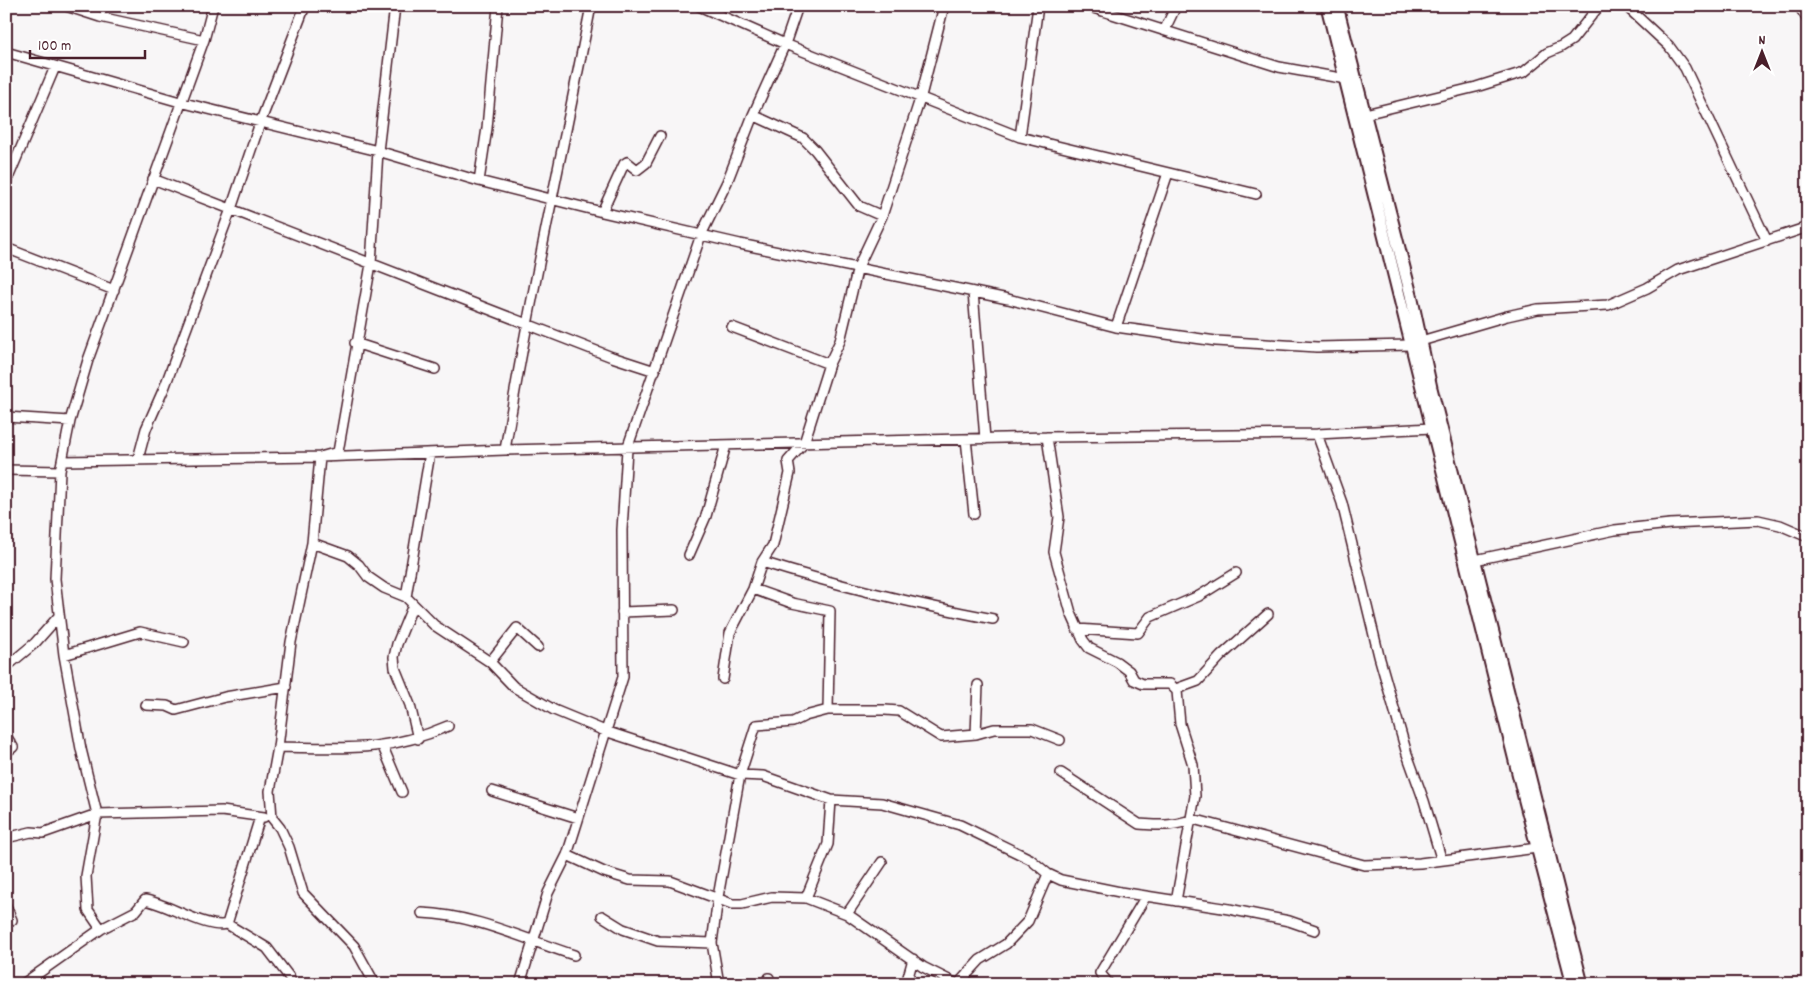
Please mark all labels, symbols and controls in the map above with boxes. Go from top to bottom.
scale bar [30,28,145,60]
north arrow [1736,28,1786,78]
text: N [1759,31,1766,51]
text: 100 m [38,36,71,58]

